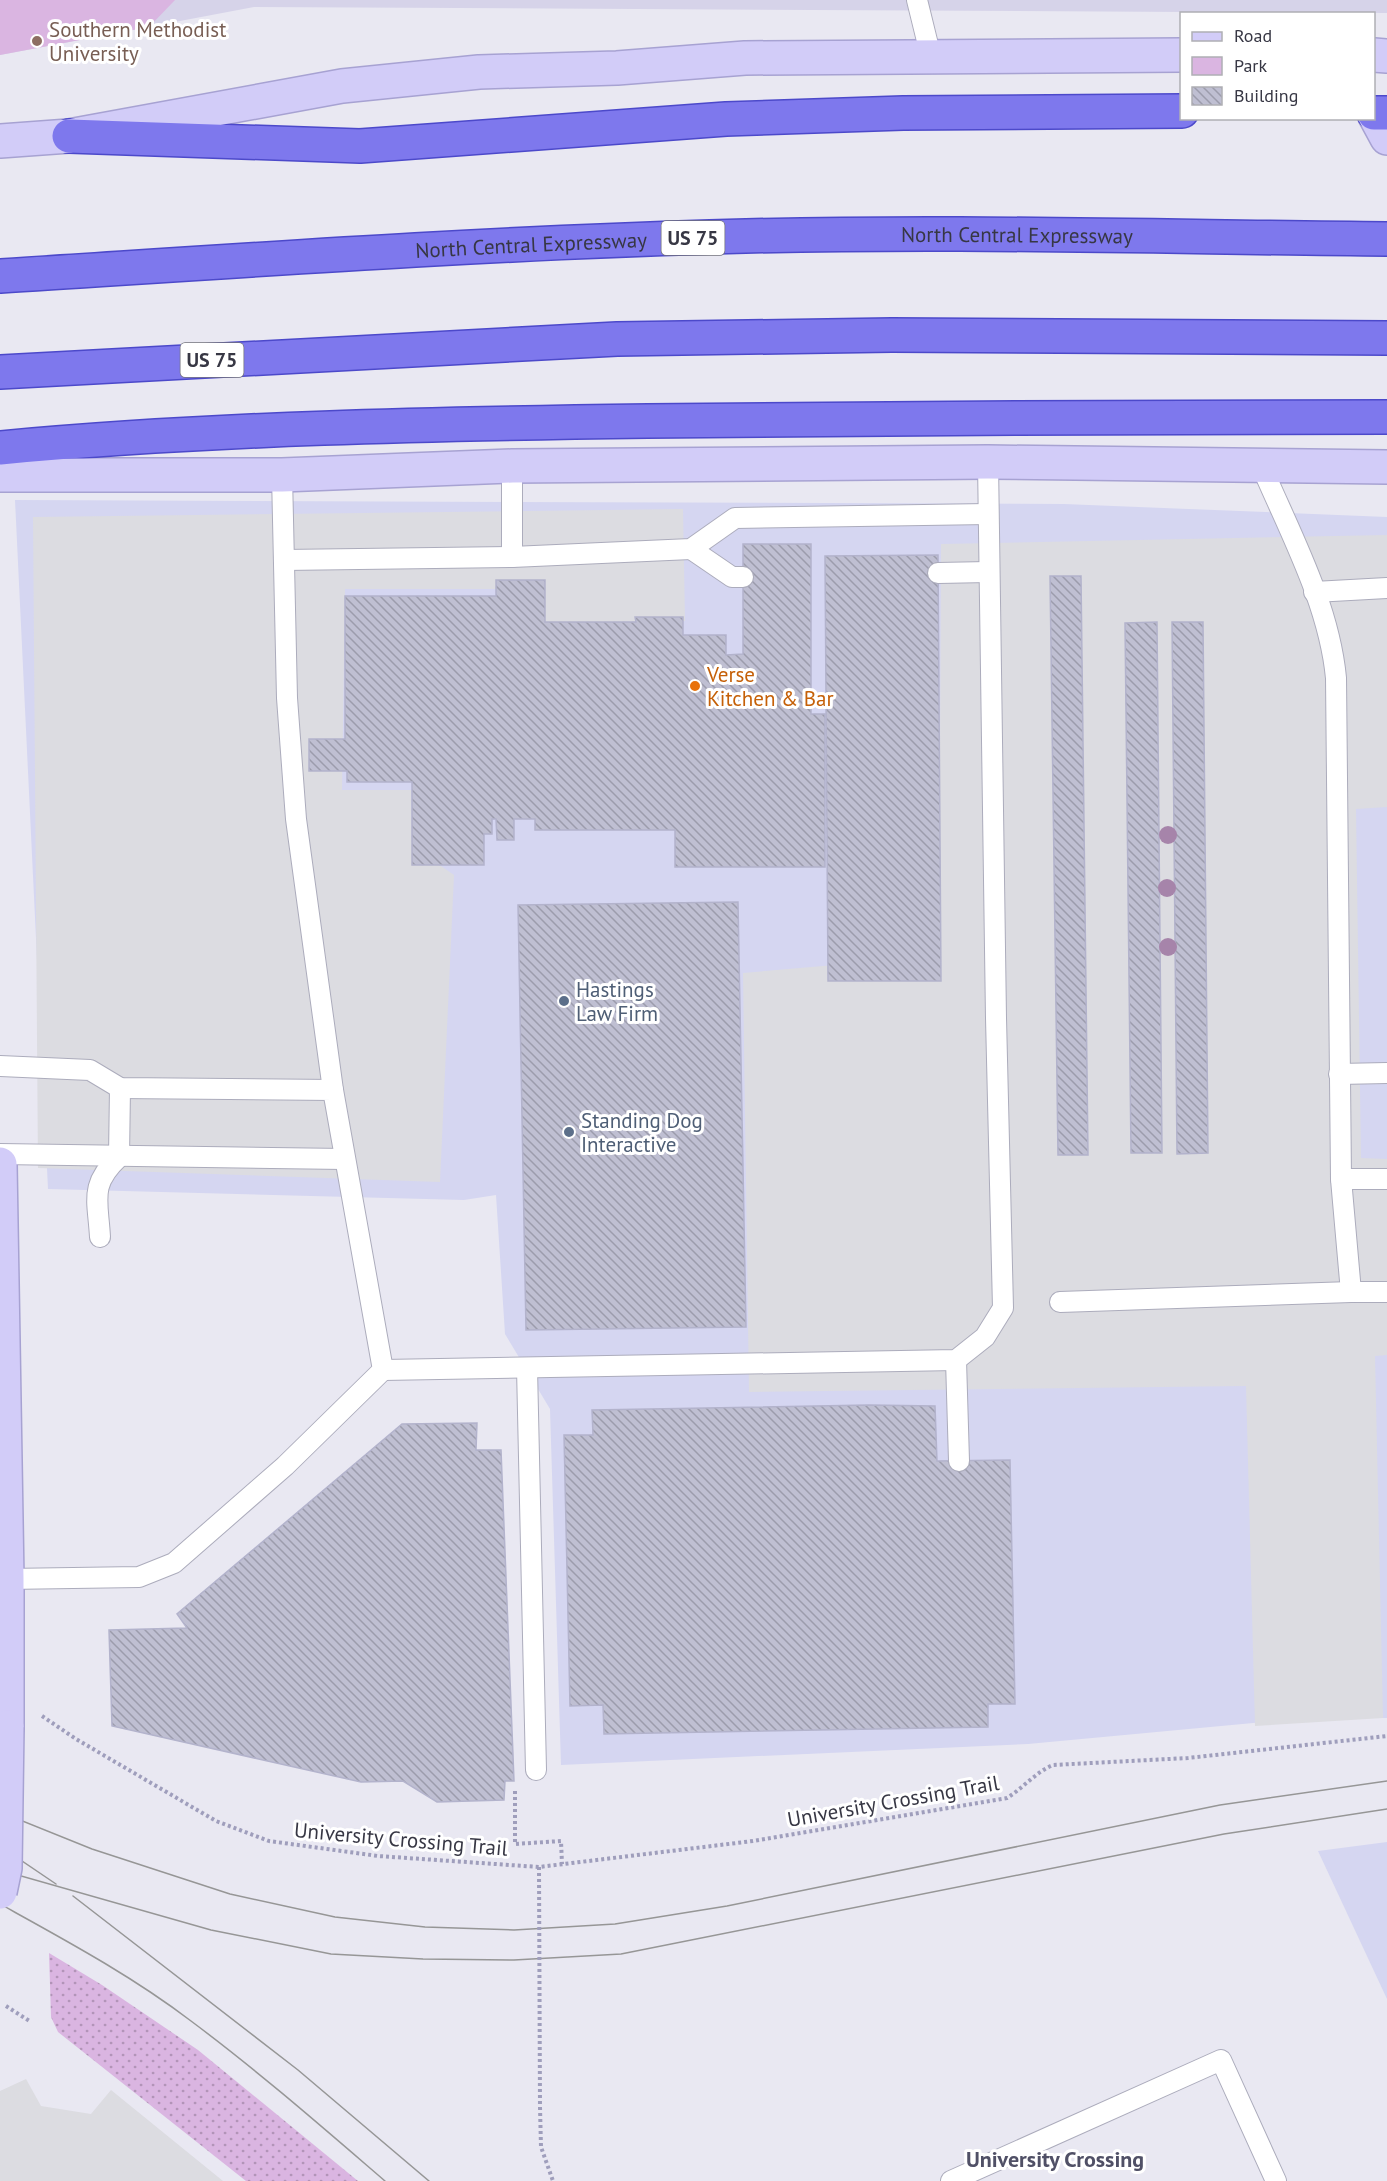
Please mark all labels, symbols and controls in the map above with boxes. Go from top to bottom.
legend [1180,12,1375,120]
place label: Southern Methodist University [49,16,226,67]
text: Road [1234,24,1272,47]
marker: Southern Methodist University [30,34,44,48]
text: Park [1234,54,1267,77]
text: Building [1234,84,1298,107]
street label: North Central Expressway [901,220,1133,249]
road number: US 75 [662,221,724,255]
street label: North Central Expressway [414,226,648,264]
road number: US 75 [180,343,244,377]
place label: Verse Kitchen & Bar [706,661,834,712]
marker: Verse Kitchen & Bar [688,679,702,693]
place label: Hastings Law Firm [576,976,658,1027]
marker: Hastings Law Firm [557,994,571,1008]
place label: Standing Dog Interactive [581,1107,703,1158]
marker: Standing Dog Interactive [562,1125,576,1139]
street label: University Crossing Trail [785,1769,1001,1833]
street label: University Crossing Trail [293,1816,509,1862]
district label: University Crossing [966,2145,1144,2173]

